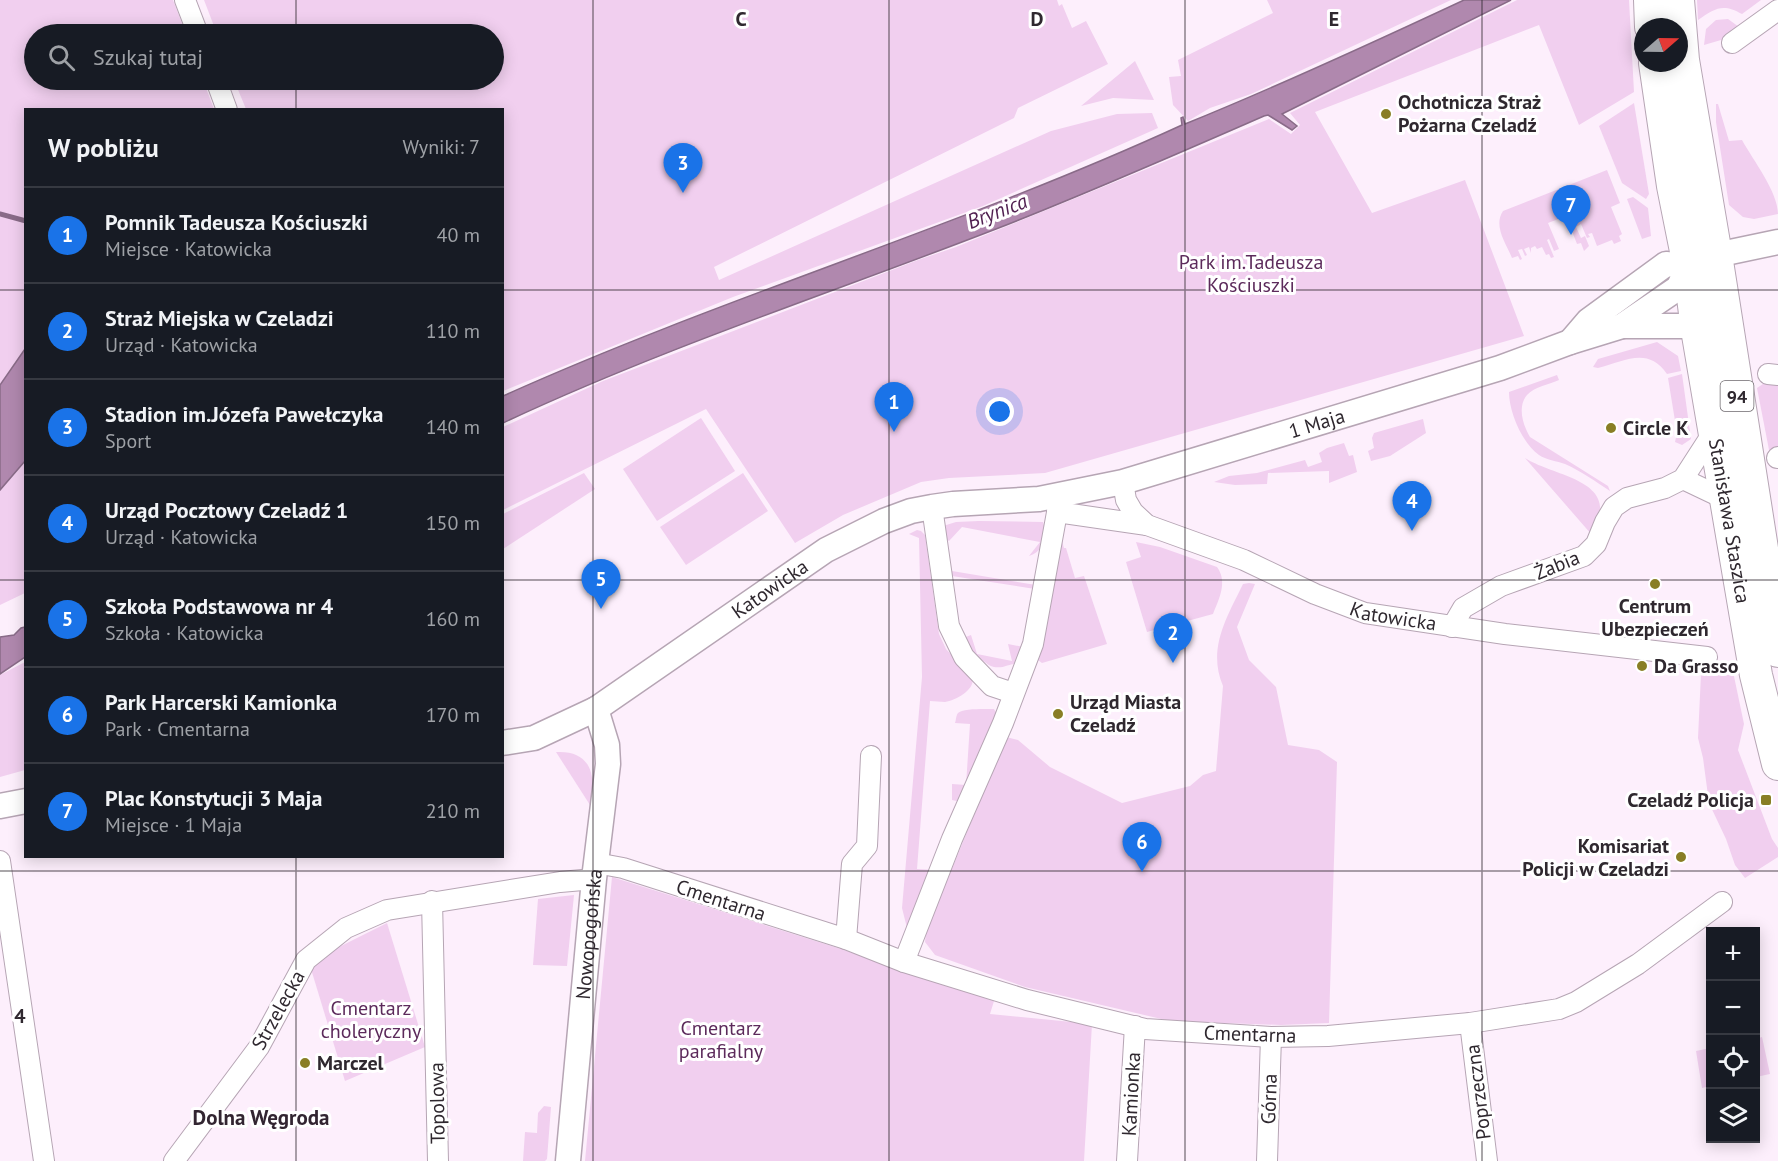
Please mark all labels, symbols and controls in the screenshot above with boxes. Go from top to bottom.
text: C [735,6,747,32]
text: D [1031,6,1044,32]
text: E [1329,6,1339,32]
north arrow [1634,18,1688,72]
search box [24,24,504,90]
icon: search [45,41,78,74]
text: Szukaj tutaj [93,43,203,71]
place label: Ochotnicza Straż Pożarna Czeladź [1398,89,1541,138]
marker: Ochotnicza Straż Pożarna Czeladź [1379,107,1393,121]
text: W pobliżu [48,131,159,164]
text: Wyniki: 7 [403,134,480,160]
pin: 3 [664,144,702,193]
pin: 7 [1552,186,1590,235]
water label: Brynica [963,187,1032,235]
text: Pomnik Tadeusza Kościuszki [105,208,368,236]
text: 1 [62,222,73,248]
text: 40 m [437,222,480,248]
text: Miejsce · Katowicka [105,236,272,262]
park label: Park im.Tadeusza Kościuszki [1179,249,1323,298]
text: Straż Miejska w Czeladzi [105,304,334,332]
text: 2 [62,318,73,344]
text: 110 m [426,318,480,344]
text: Urząd · Katowicka [105,332,258,358]
road number: 94 [1720,381,1754,411]
pin: 1 [874,382,914,432]
your location [985,397,1014,426]
text: Stadion im.Józefa Pawełczyka [105,400,383,428]
street label: 1 Maja [1286,403,1348,444]
text: 3 [62,414,73,440]
text: 140 m [426,414,480,440]
place label: Circle K [1623,415,1689,441]
marker: Circle K [1604,421,1618,435]
text: Sport [105,428,151,454]
street label: Stanisława Staszica [1703,436,1756,605]
pin: 4 [1392,482,1432,531]
text: Urząd Pocztowy Czeladź 1 [105,496,348,524]
text: 4 [62,510,73,536]
text: 150 m [426,510,480,536]
text: Urząd · Katowicka [105,524,258,550]
street label: Żabia [1531,544,1583,586]
street label: Katowicka [726,553,813,624]
pin: 5 [582,560,620,609]
marker: Centrum Ubezpieczeń [1648,577,1662,591]
text: Szkoła Podstawowa nr 4 [105,592,333,620]
place label: Centrum Ubezpieczeń [1601,593,1709,642]
street label: Katowicka [1346,595,1438,637]
text: 5 [62,606,73,632]
text: 160 m [426,606,480,632]
pin: 2 [1154,614,1192,663]
text: Szkoła · Katowicka [105,620,264,646]
place label: Da Grasso [1654,653,1739,679]
marker: Da Grasso [1635,659,1649,673]
text: Park Harcerski Kamionka [105,688,337,716]
place label: Urząd Miasta Czeladź [1070,689,1181,738]
text: 6 [62,702,73,728]
text: 170 m [426,702,480,728]
marker: Urząd Miasta Czeladź [1051,707,1065,721]
text: Park · Cmentarna [105,716,250,742]
text: Plac Konstytucji 3 Maja [105,784,322,812]
place label: Czeladź Policja [1627,787,1754,813]
marker: Czeladź Policja [1759,793,1773,807]
text: 7 [62,798,73,824]
text: 210 m [426,798,480,824]
text: Miejsce · 1 Maja [105,812,242,838]
pin: 6 [1122,822,1162,872]
place label: Komisariat Policji w Czeladzi [1522,833,1669,882]
marker: Komisariat Policji w Czeladzi [1674,850,1688,864]
street label: Nowopogońska [570,867,608,1000]
street label: Cmentarna [673,873,769,927]
map controls [1706,927,1760,1143]
button: + [1706,927,1760,981]
street label: Strzelecka [245,966,311,1054]
button: − [1706,981,1760,1035]
park label: Cmentarz choleryczny [321,995,422,1044]
text: 4 [14,1003,26,1029]
park label: Cmentarz parafialny [679,1015,764,1064]
street label: Cmentarna [1203,1019,1297,1049]
button: locate [1706,1035,1760,1089]
street label: Poprzeczna [1459,1043,1497,1141]
place label: Marczel [317,1050,384,1076]
street label: Kamionka [1116,1051,1146,1137]
marker: Marczel [298,1056,312,1070]
street label: Topolowa [423,1062,451,1144]
street label: Górna [1255,1073,1283,1125]
button: layers [1706,1089,1760,1143]
district label: Dolna Węgroda [193,1104,329,1131]

